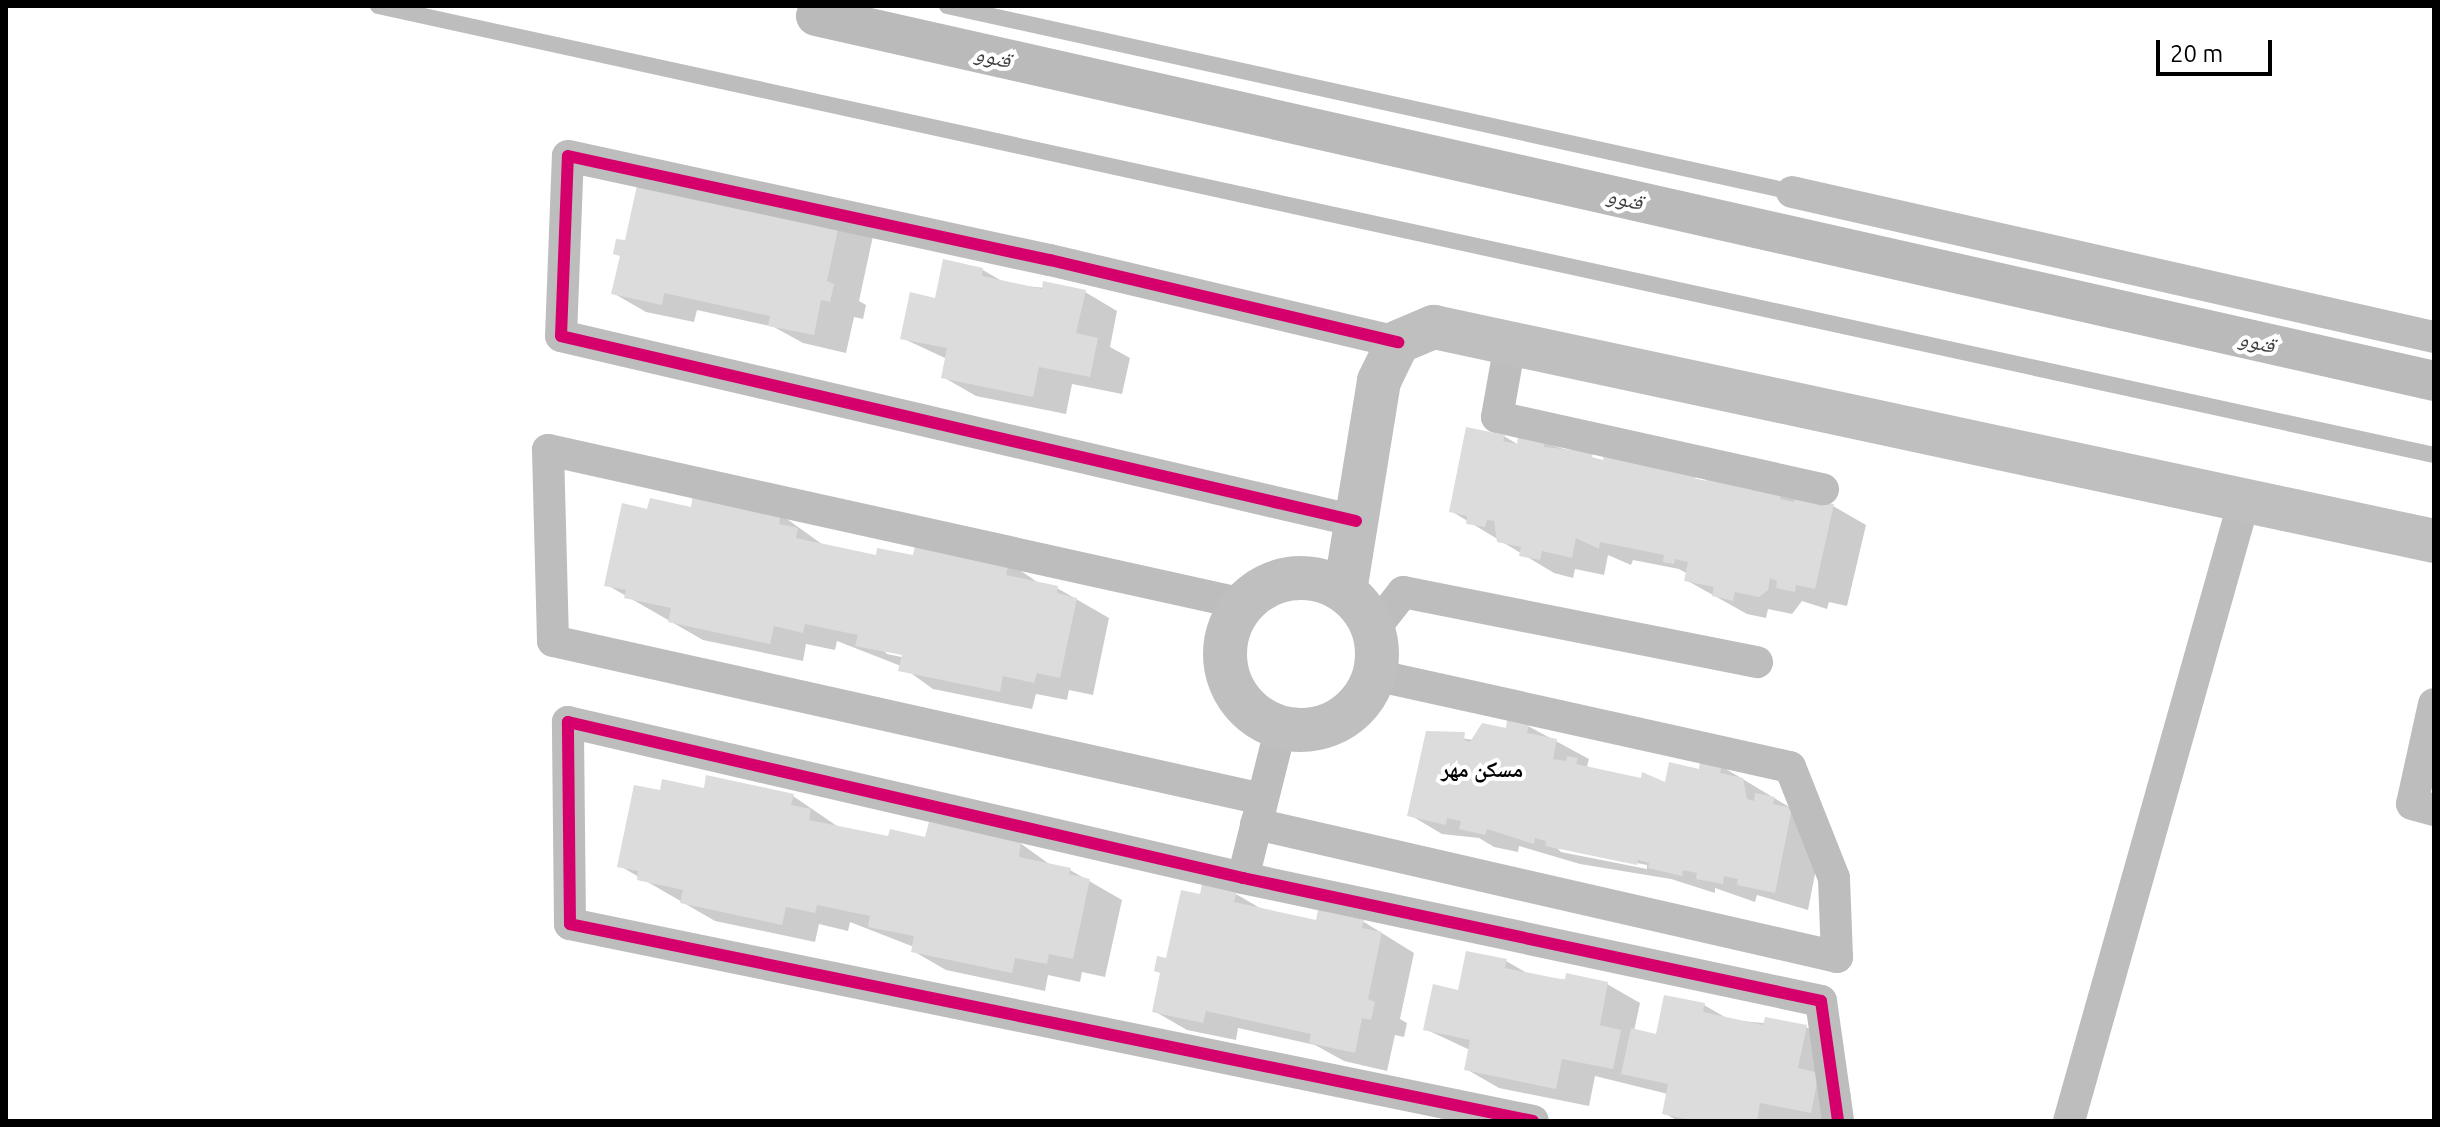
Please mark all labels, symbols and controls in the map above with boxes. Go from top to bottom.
scale bar [2160,24,2276,74]
water label: قنوو [972,39,1014,73]
text: 20 m [2170,40,2223,67]
water label: قنوو [1604,181,1646,215]
water label: قنوو [2236,324,2278,358]
district label: مسکن مهر [1441,756,1523,782]

